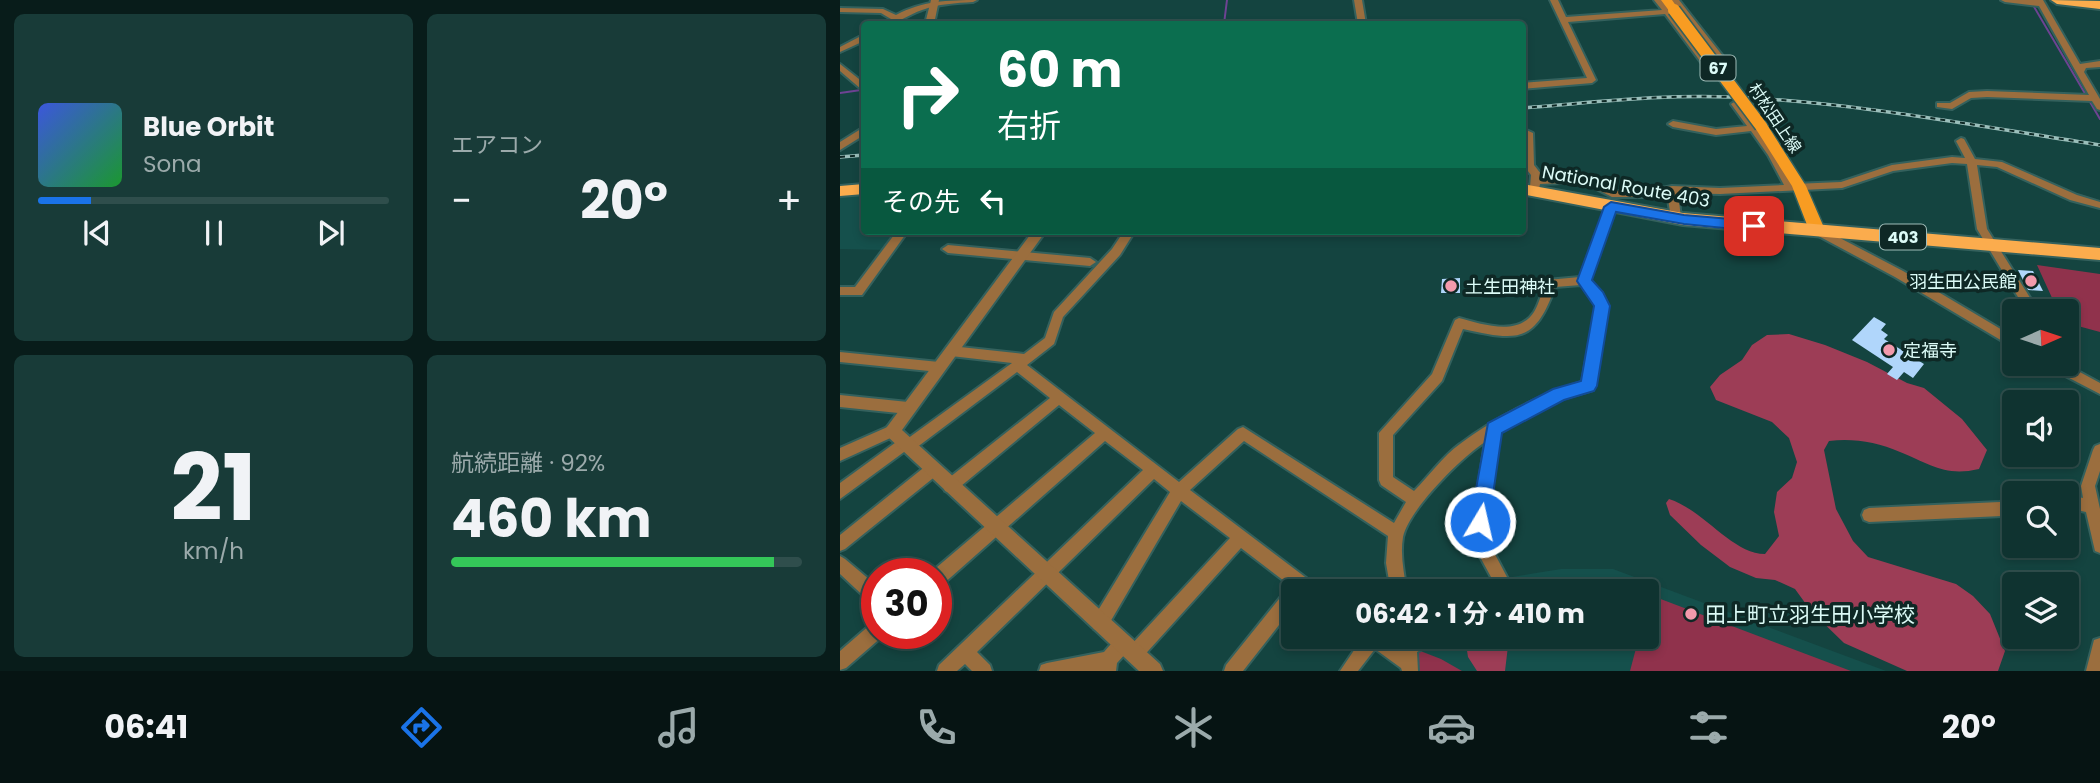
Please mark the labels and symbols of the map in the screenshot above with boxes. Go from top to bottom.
road number: 67 [1700,55,1736,80]
street label: 村松田上線 [1743,78,1807,158]
street label: National Route 403 [1540,159,1712,213]
pin [1724,196,1784,256]
road number: 403 [1880,224,1926,249]
place label: 羽生田公民館 [1909,269,2017,294]
marker: 羽生田公民館 [2023,273,2039,289]
place label: 土生田神社 [1465,274,1555,299]
marker: 土生田神社 [1443,278,1459,294]
north arrow [2002,299,2079,376]
place label: 定福寺 [1903,338,1957,363]
marker: 定福寺 [1881,342,1897,358]
position arrow [1443,485,1517,559]
speed limit sign: 30 [861,558,952,649]
place label: 田上町立羽生田小学校 [1705,600,1915,629]
marker: 田上町立羽生田小学校 [1683,606,1699,622]

